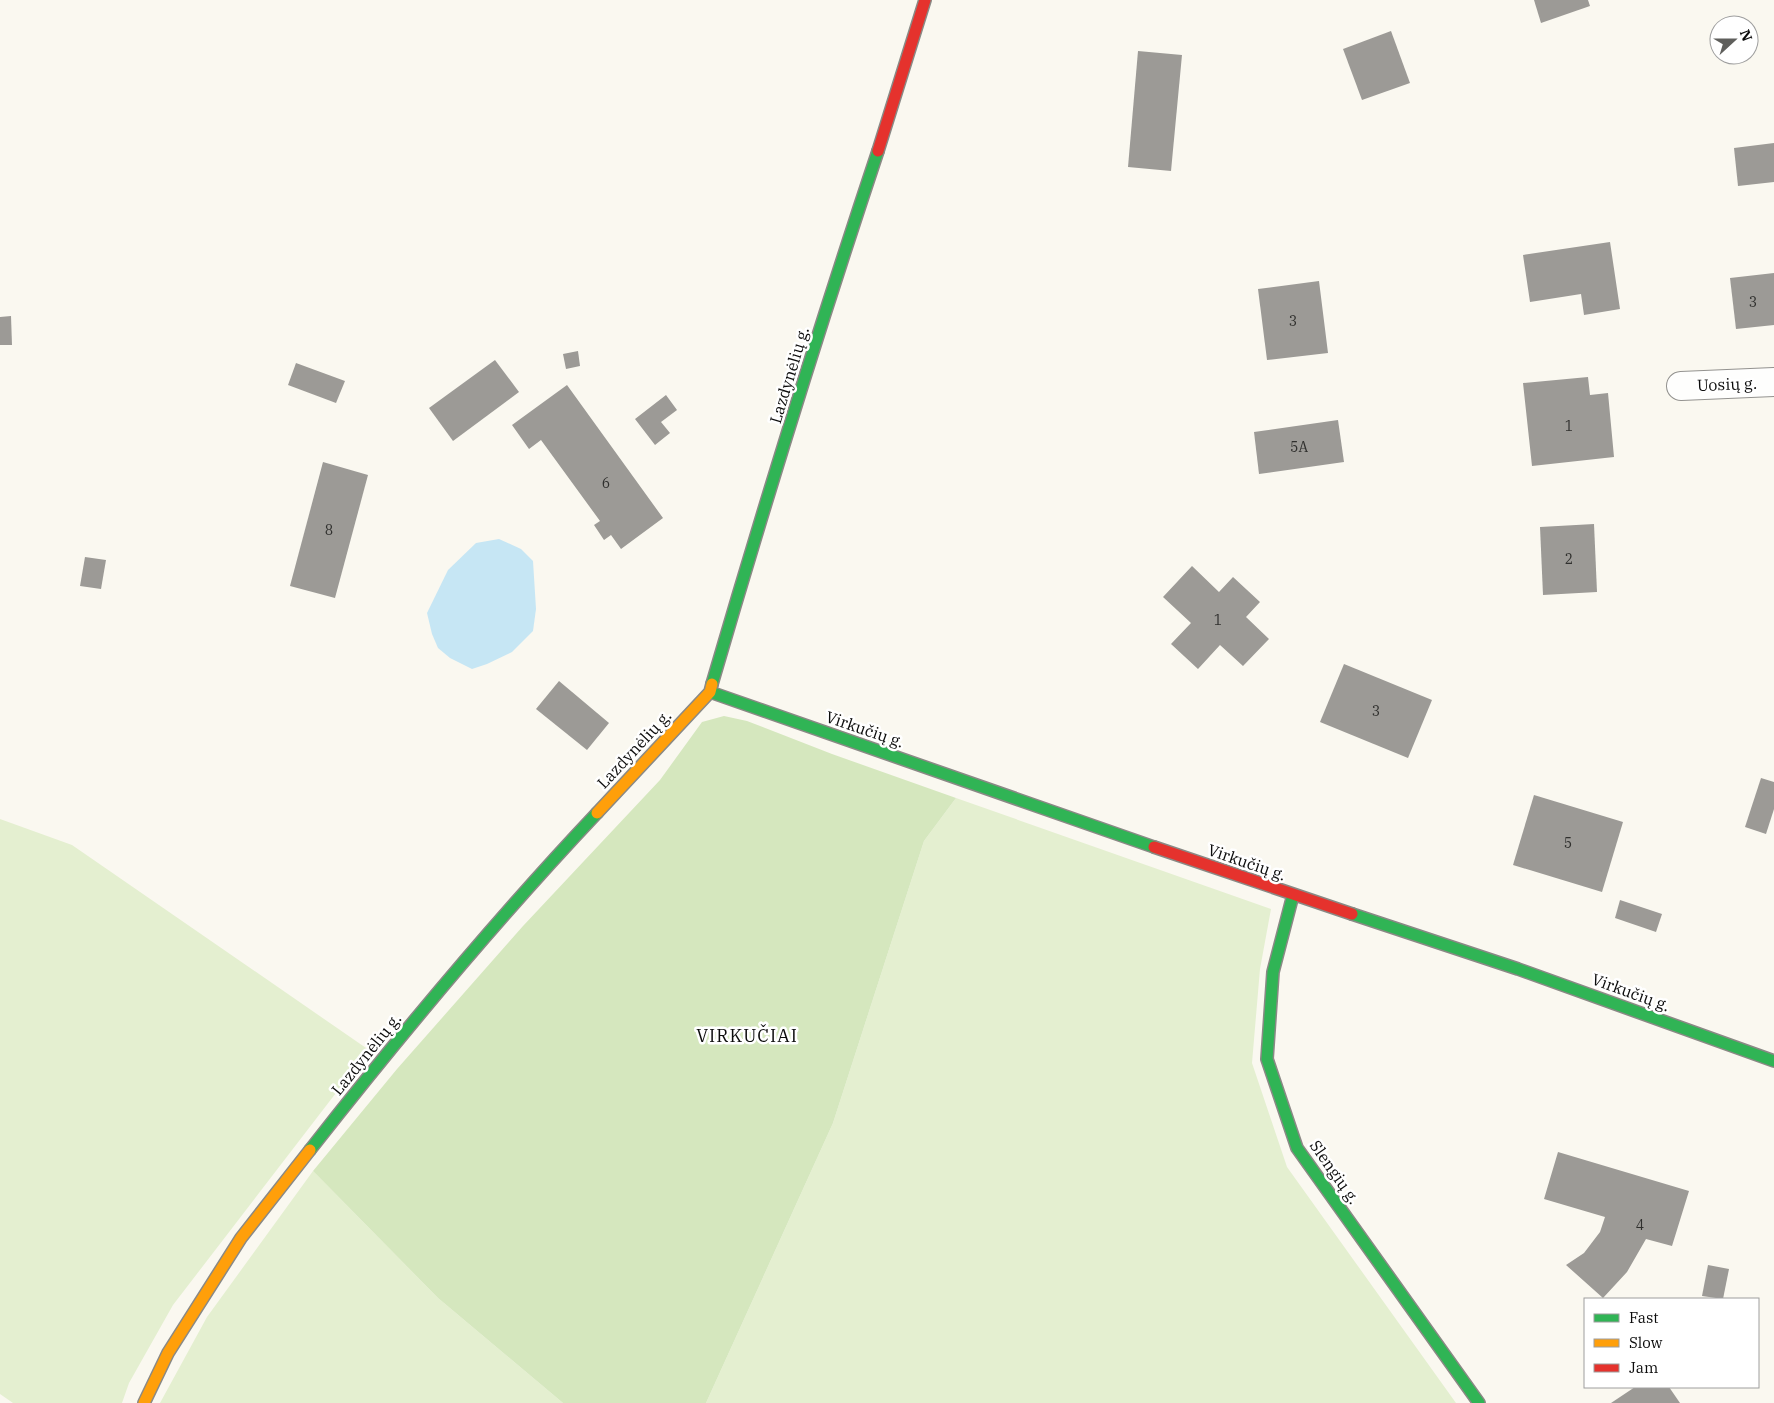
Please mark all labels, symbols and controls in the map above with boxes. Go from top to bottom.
north arrow [1709,15,1759,65]
text: N [1736,27,1757,44]
house number: 3 [1749,293,1757,311]
house number: 3 [1289,312,1297,330]
street label: Lazdynėlių g. [765,324,813,426]
street label: Uosių g. [1697,373,1757,395]
house number: 1 [1565,417,1573,435]
house number: 5A [1290,438,1308,456]
house number: 6 [602,474,610,492]
house number: 8 [325,521,333,539]
house number: 2 [1565,550,1573,568]
house number: 1 [1214,611,1222,629]
house number: 3 [1372,702,1380,720]
street label: Lazdynėlių g. [593,706,675,792]
street label: Virkučių g. [823,706,907,752]
house number: 5 [1564,834,1572,852]
street label: Virkučių g. [1205,839,1289,885]
street label: Virkučių g. [1589,969,1673,1015]
street label: Lazdynėlių g. [327,1009,405,1099]
district label: VIRKUČIAI [696,1023,798,1047]
street label: Slengių g. [1306,1136,1364,1208]
house number: 4 [1636,1216,1644,1234]
legend [1584,1298,1759,1388]
text: Fast [1629,1308,1659,1327]
text: Slow [1629,1333,1663,1352]
text: Jam [1629,1358,1658,1377]

